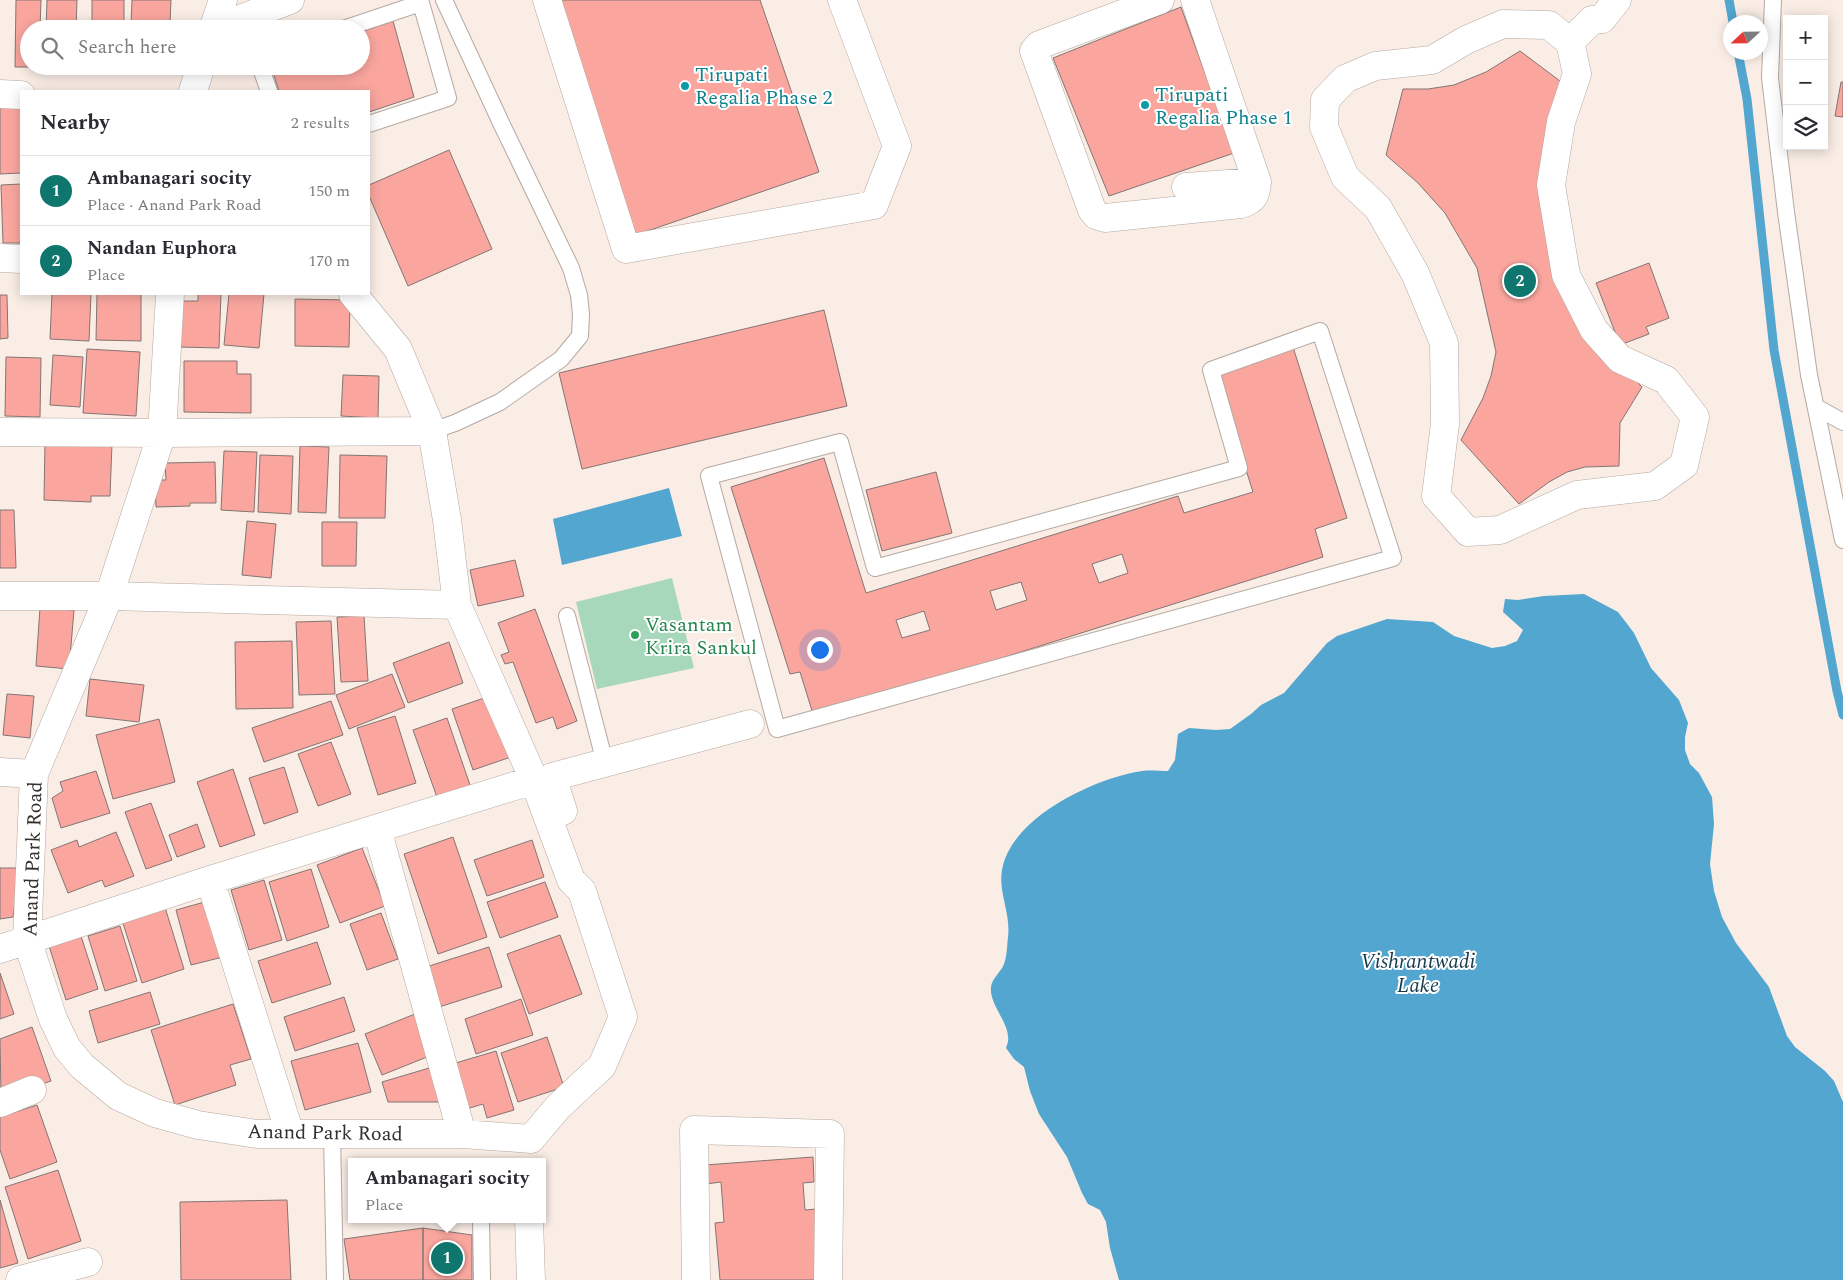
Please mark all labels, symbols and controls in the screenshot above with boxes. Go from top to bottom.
north arrow [1723,15,1768,60]
map controls [1783,15,1828,150]
button: + [1783,15,1828,60]
search box [20,20,370,75]
text: Search here [78,33,177,62]
icon: search [38,34,66,62]
place label: Tirupati Regalia Phase 2 [695,60,833,113]
button: − [1783,60,1828,105]
marker: Tirupati Regalia Phase 2 [679,80,691,92]
place label: Tirupati Regalia Phase 1 [1155,80,1293,133]
marker: Tirupati Regalia Phase 1 [1139,99,1151,111]
button: layers [1783,105,1828,150]
text: Nearby [40,107,110,139]
text: 2 results [291,111,350,135]
text: Ambanagari socity [87,164,251,193]
text: 1 [52,179,60,203]
text: 150 m [308,179,350,203]
text: Place · Anand Park Road [87,193,262,217]
text: Nandan Euphora [87,234,237,263]
text: 2 [52,249,60,273]
text: 170 m [308,249,350,273]
pin: 2 [1504,262,1536,300]
text: Place [87,263,125,287]
place label: Vasantam Krira Sankul [645,610,757,663]
marker: Vasantam Krira Sankul [629,629,641,641]
your location [807,637,833,663]
street label: Anand Park Road [15,781,51,937]
water label: Vishrantwadi Lake [1360,946,1476,1002]
street label: Anand Park Road [247,1117,403,1149]
popup [348,1158,546,1223]
text: Ambanagari socity [365,1164,529,1193]
text: Place [365,1193,403,1217]
pin: 1 [431,1239,463,1277]

